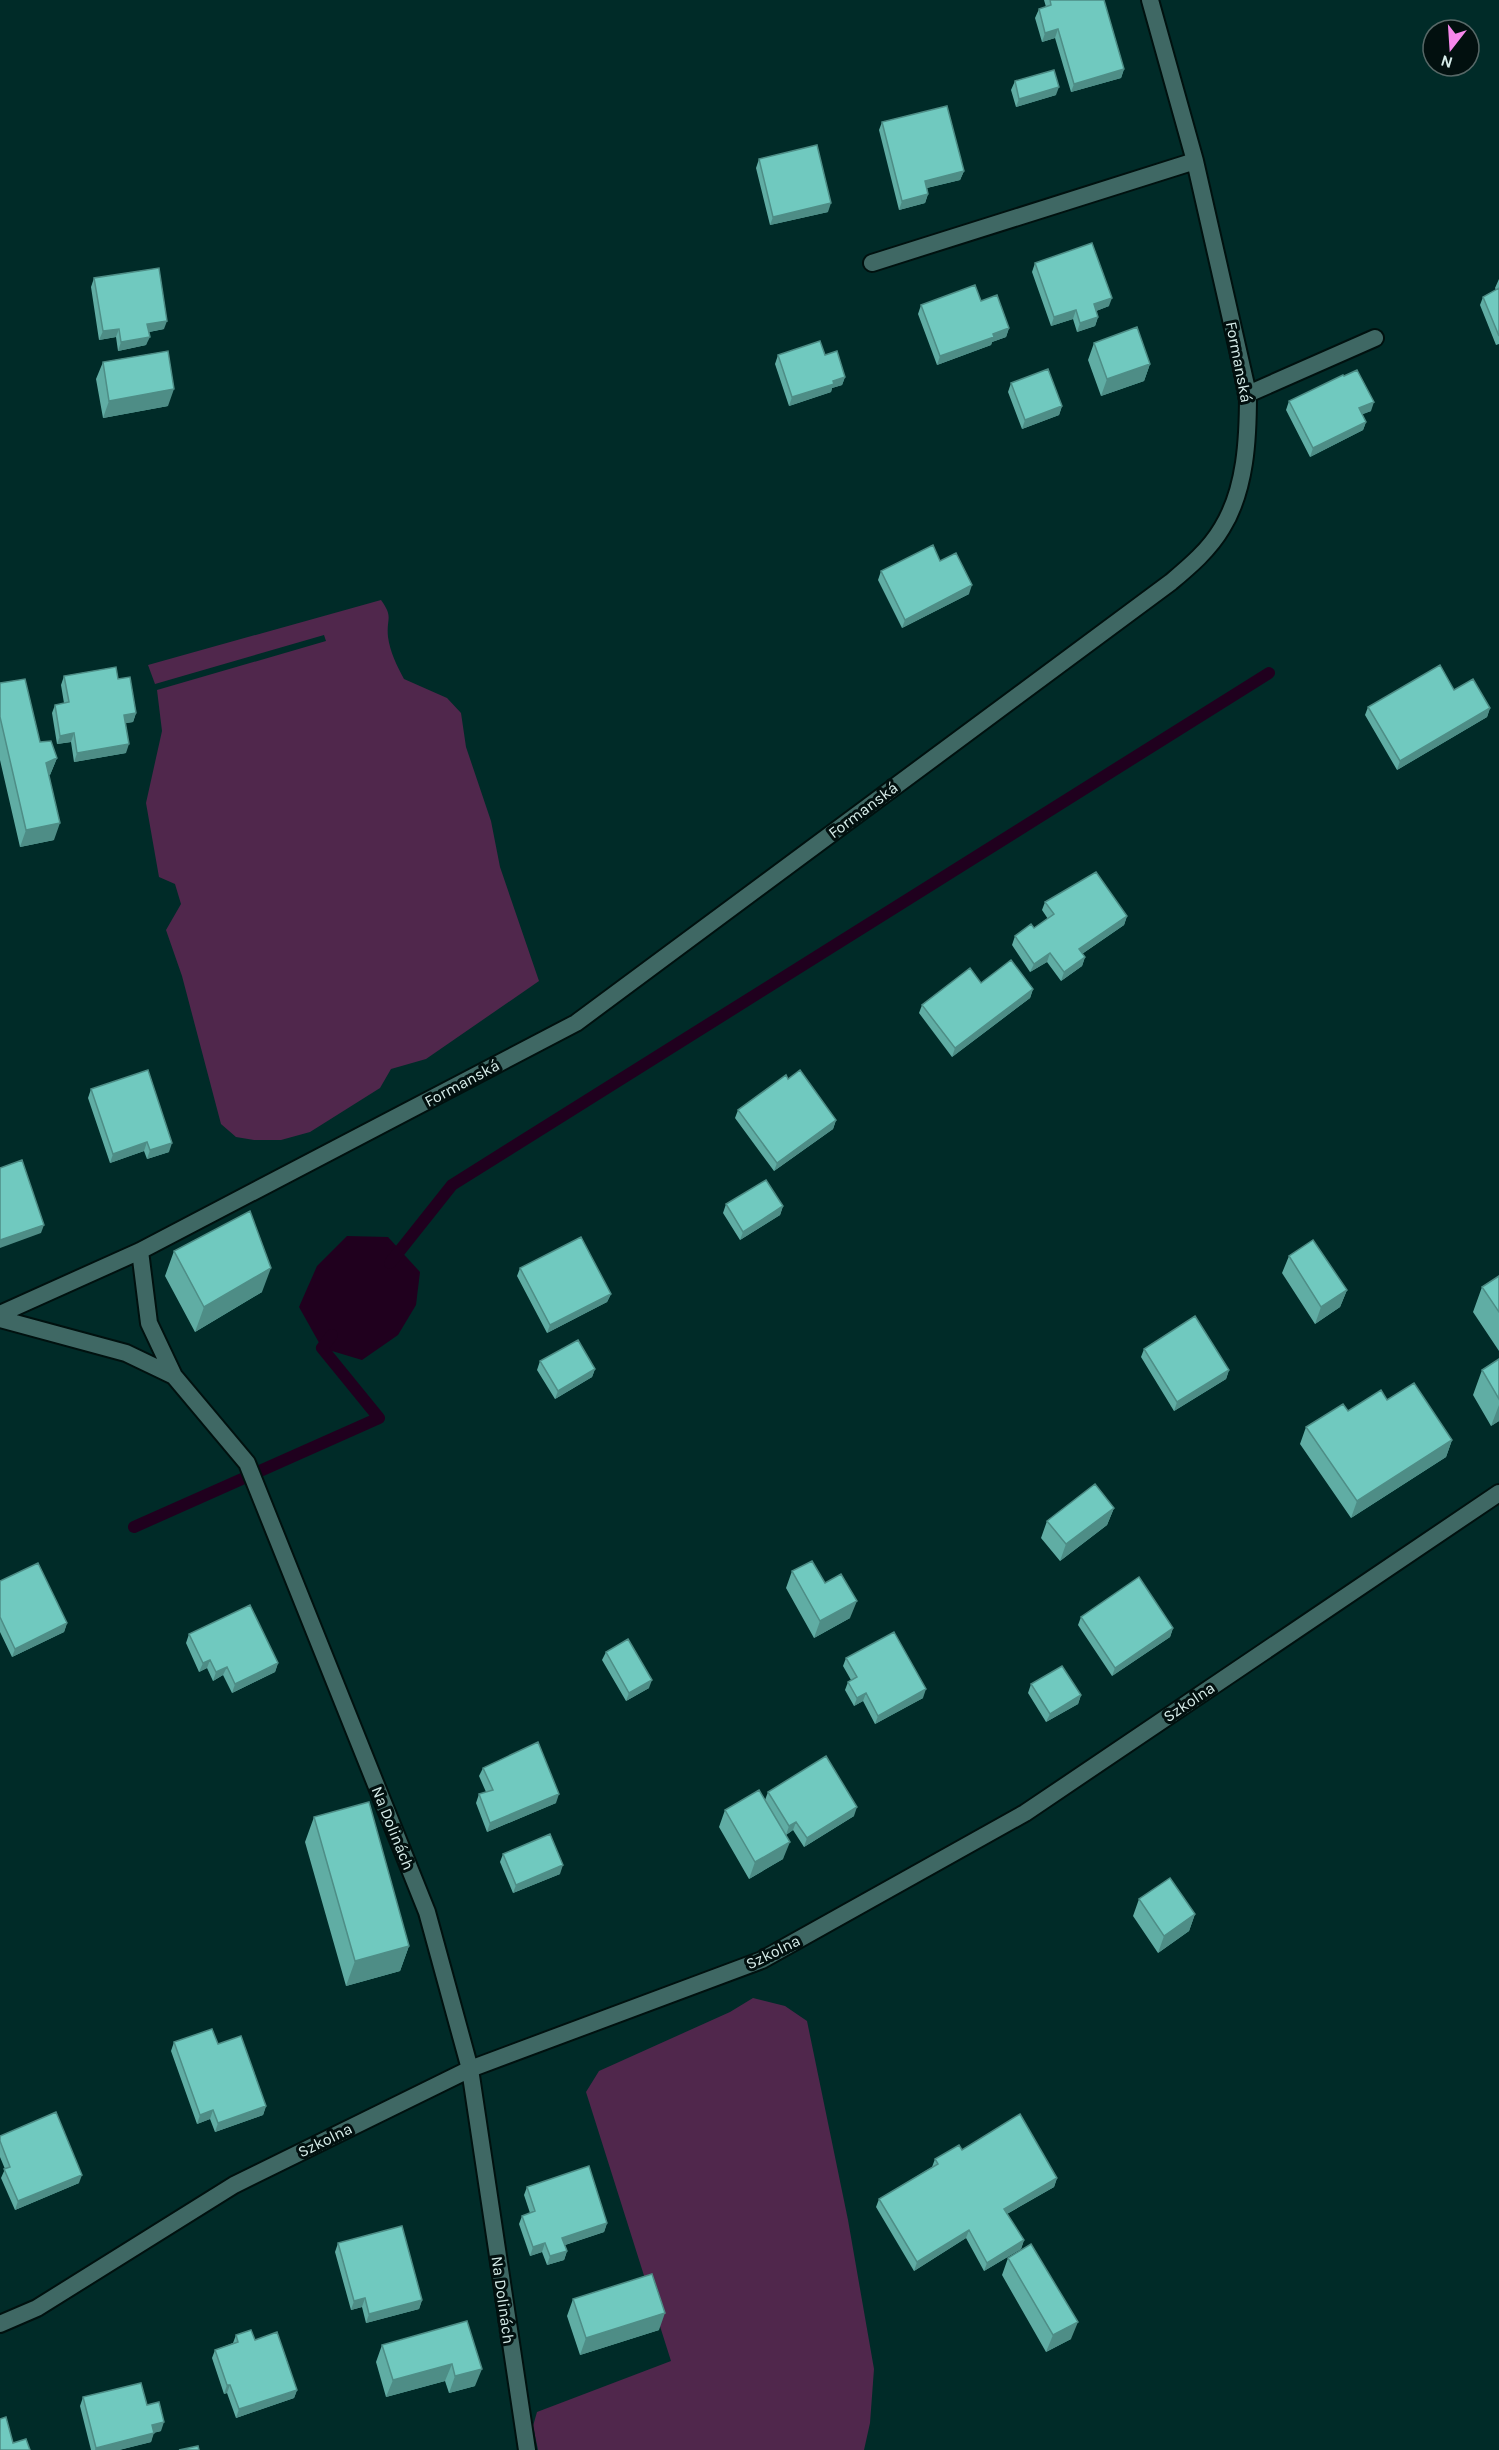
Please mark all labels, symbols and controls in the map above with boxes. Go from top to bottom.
north arrow [1421,18,1481,78]
text: N [1438,51,1455,73]
street label: Formanská [1222,320,1256,404]
street label: Formanská [824,778,902,842]
street label: Formanská [421,1055,503,1111]
street label: Szkolna [1160,1678,1218,1726]
street label: Na Dolinách [368,1783,418,1873]
street label: Szkolna [743,1931,803,1973]
street label: Szkolna [295,2119,355,2161]
street label: Na Dolinách [487,2255,519,2345]

